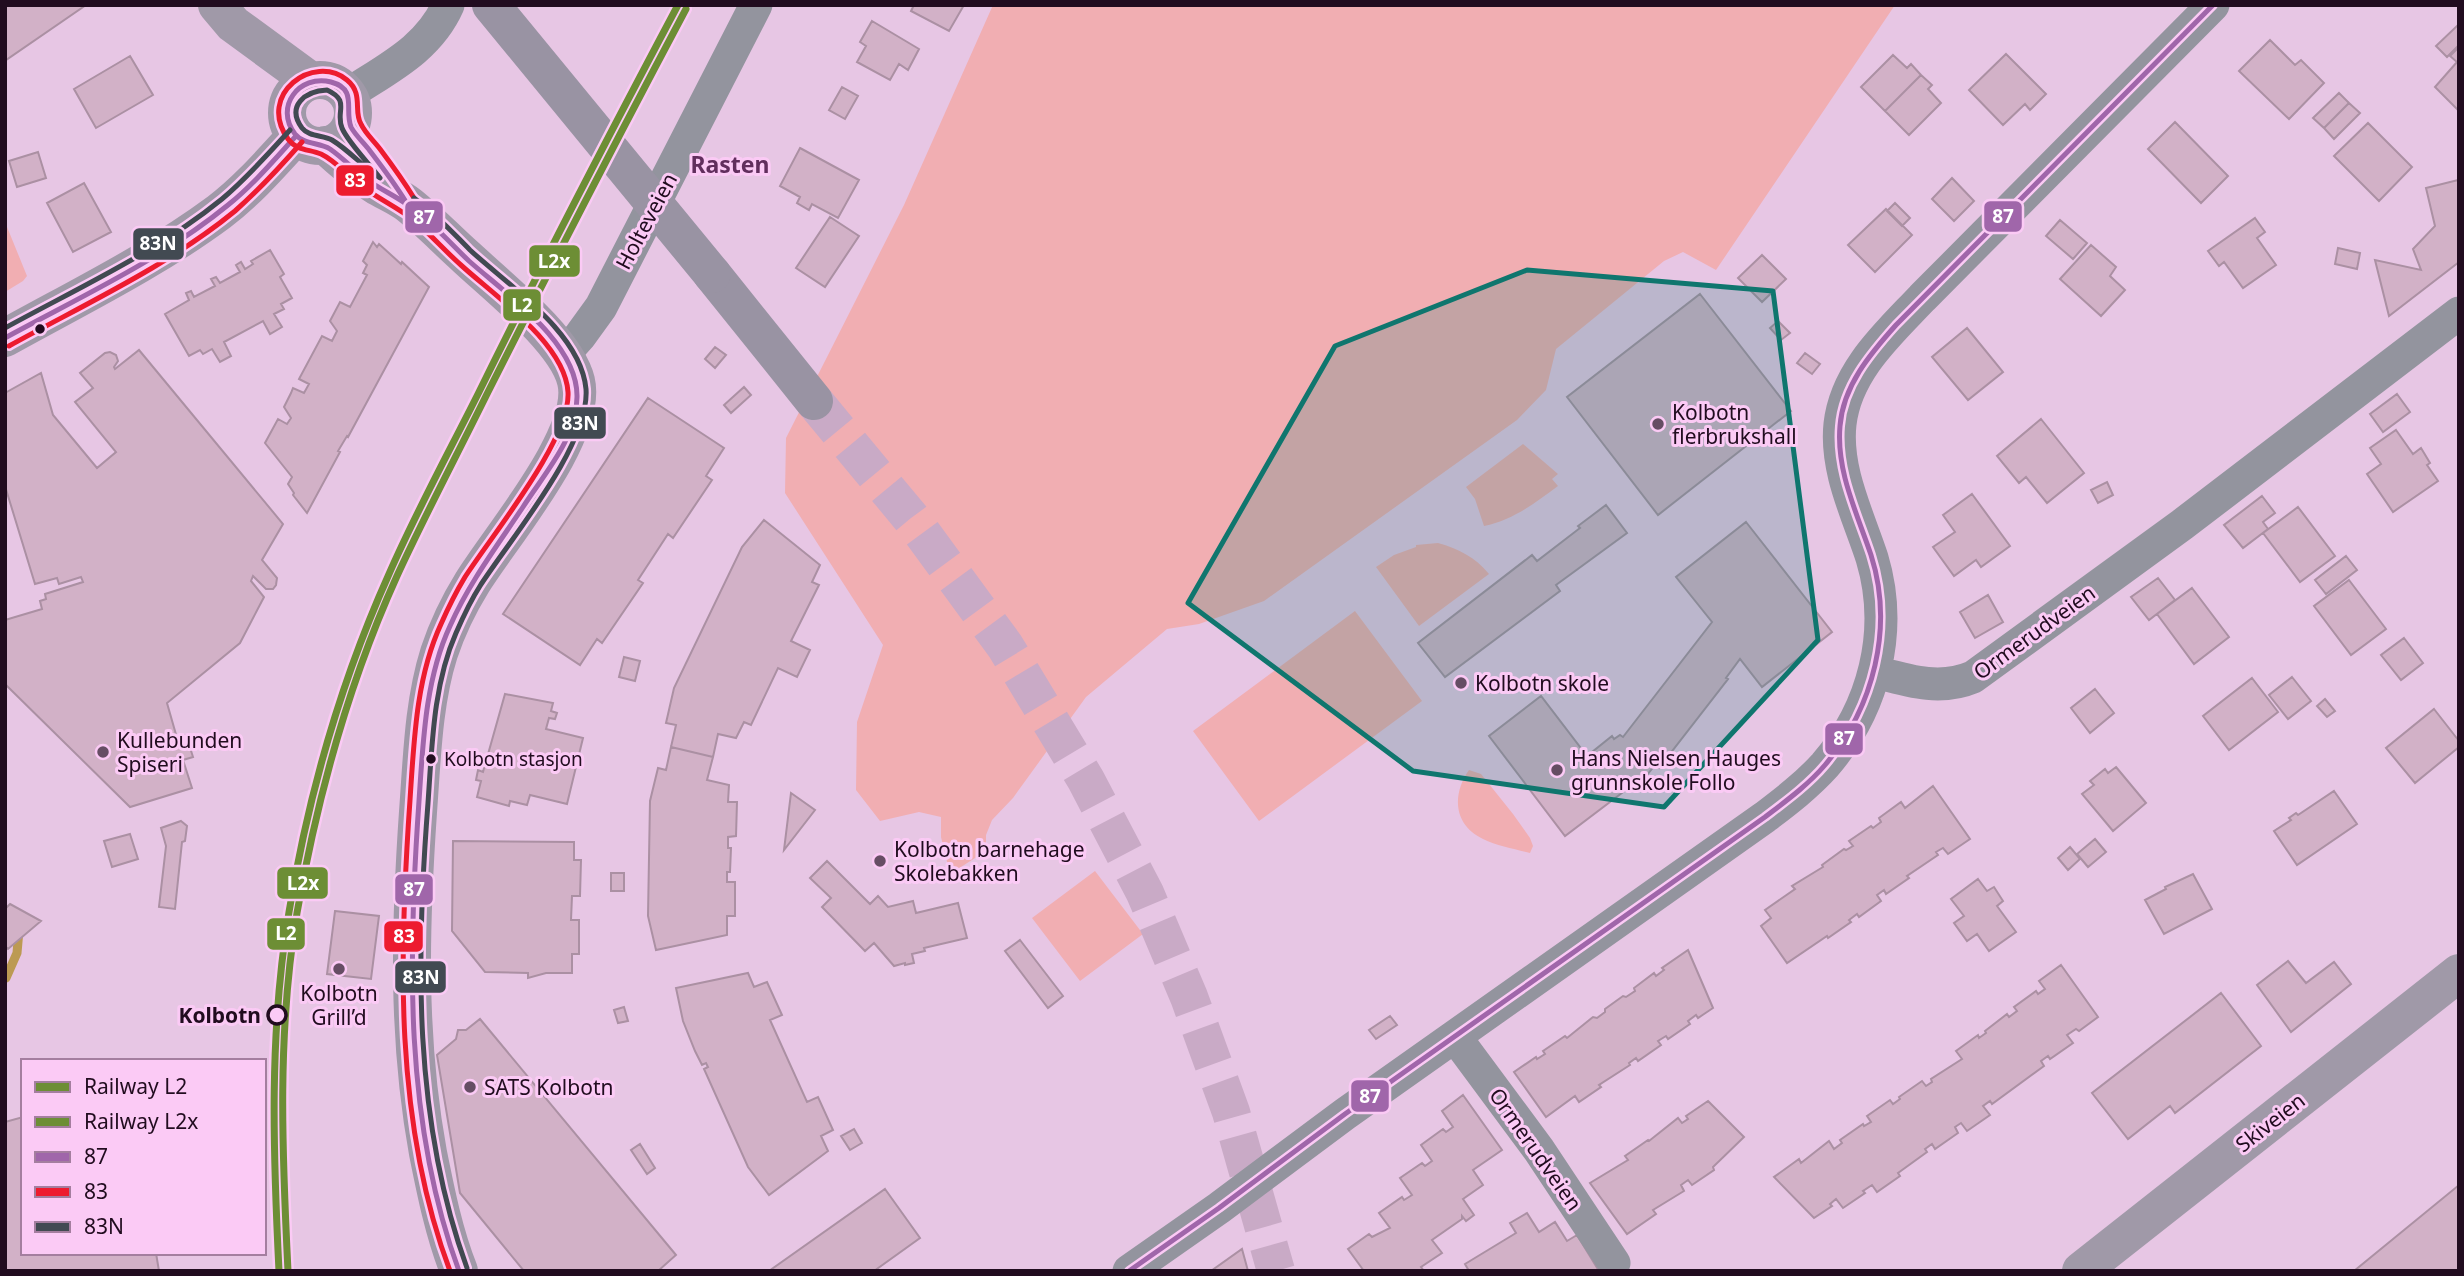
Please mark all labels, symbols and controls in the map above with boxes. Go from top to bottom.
district label: Rasten [690,148,770,180]
line badge: 83 [335,164,375,197]
text: 83 [344,167,366,193]
street label: Holteveien [609,168,683,274]
line badge: 87 [404,200,444,234]
line badge: 87 [1983,200,2023,233]
text: 87 [1992,203,2014,229]
text: 87 [413,204,435,230]
line badge: 83N [132,227,185,261]
text: 83N [139,230,177,256]
line badge: L2x [528,244,581,278]
text: L2x [538,248,570,274]
line badge: L2 [502,288,542,322]
text: L2 [511,292,533,318]
unlabelled marker [33,322,47,336]
place label: Kolbotn flerbrukshall [1672,398,1797,450]
line badge: 83N [553,406,607,440]
text: 83N [561,410,599,436]
marker: Kolbotn flerbrukshall [1650,416,1666,432]
street label: Ormerudveien [1968,578,2100,686]
place label: Kolbotn skole [1475,669,1609,697]
marker: Kolbotn skole [1453,675,1469,691]
line badge: 87 [1824,722,1864,756]
text: 87 [1833,725,1855,751]
place label: Kullebunden Spiseri [117,726,242,778]
marker: Kullebunden Spiseri [95,744,111,760]
place label: Hans Nielsen Hauges grunnskole Follo [1571,744,1781,796]
place label: Kolbotn stasjon [444,746,583,772]
marker: Kolbotn stasjon [424,752,438,766]
marker: Hans Nielsen Hauges grunnskole Follo [1549,762,1565,778]
place label: Kolbotn barnehage Skolebakken [894,835,1084,887]
marker: Kolbotn barnehage Skolebakken [872,853,888,869]
line badge: L2x [276,866,329,900]
text: L2x [287,870,319,896]
line badge: 87 [394,873,434,906]
text: 87 [403,876,425,902]
line badge: L2 [266,917,306,951]
text: L2 [275,920,297,946]
line badge: 83 [383,920,424,953]
text: 83 [393,923,415,949]
line badge: 83N [394,960,447,994]
marker: Kolbotn Grill’d [331,961,347,977]
text: 83N [402,964,440,990]
place label: Kolbotn Grill’d [300,979,378,1031]
place label: Kolbotn [179,1001,261,1029]
marker: Kolbotn [267,1005,287,1025]
legend [21,1059,266,1255]
text: Railway L2 [84,1072,187,1100]
place label: SATS Kolbotn [484,1073,613,1101]
marker: SATS Kolbotn [462,1079,478,1095]
line badge: 87 [1350,1079,1390,1113]
street label: Ormerudveien [1483,1082,1589,1216]
text: 87 [1359,1083,1381,1109]
street label: Skiveien [2229,1086,2311,1158]
text: Railway L2x [84,1107,198,1135]
text: 87 [84,1142,108,1170]
text: 83 [84,1177,108,1205]
text: 83N [84,1212,124,1240]

